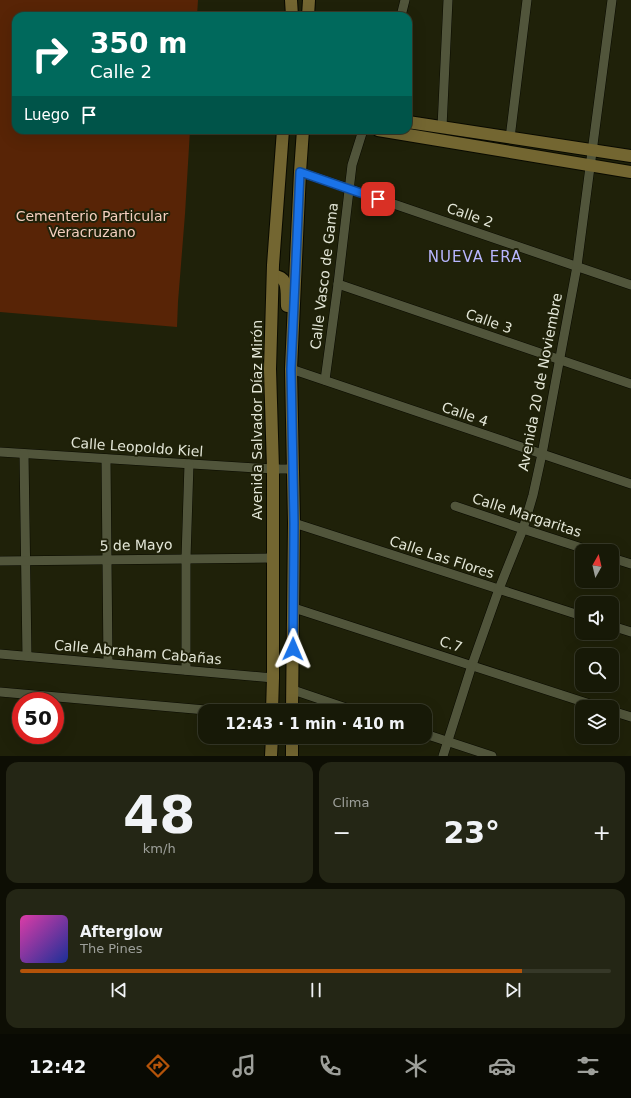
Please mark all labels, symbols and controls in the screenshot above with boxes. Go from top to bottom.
text: 350 m [90,27,187,60]
icon: right [24,28,76,80]
text: Calle 2 [90,61,152,82]
icon: arrive [78,104,100,126]
text: Luego [24,106,70,124]
pin [361,182,395,216]
icon: arrive [367,188,389,210]
street label: Calle 2 [445,200,495,230]
street label: Calle Vasco de Gama [307,202,341,350]
park label: Cementerio Particular Veracruzano [16,208,169,240]
district label: NUEVA ERA [428,248,522,266]
street label: Avenida 20 de Noviembre [515,292,565,472]
street label: Calle 3 [464,306,514,336]
street label: Avenida Salvador Díaz Mirón [249,320,265,520]
street label: Calle 4 [440,399,490,429]
street label: Calle Leopoldo Kiel [70,434,204,460]
street label: Calle Margaritas [470,490,584,540]
street label: Calle Las Flores [388,533,496,581]
street label: 5 de Mayo [99,536,173,554]
north arrow [575,544,619,588]
map controls [575,544,619,744]
button: sound [575,596,619,640]
position arrow [272,628,314,670]
street label: C.7 [438,633,464,655]
street label: Calle Abraham Cabañas [54,637,222,667]
button: search [575,648,619,692]
speed limit sign: 50 [12,692,64,744]
button: layers [575,700,619,744]
text: 12:43 · 1 min · 410 m [225,715,405,733]
text: 48 [123,785,195,845]
text: Clima [333,795,369,810]
text: 23° [443,815,500,850]
text: − [333,820,351,845]
text: + [593,820,611,845]
text: km/h [143,841,176,856]
text: Afterglow [80,923,163,941]
text: The Pines [80,941,143,956]
icon: previous [108,979,130,1001]
icon: pause [305,979,327,1001]
icon: next [502,979,524,1001]
icon: directions [144,1052,172,1080]
icon: music [230,1052,258,1080]
icon: phone [316,1052,344,1080]
icon: climate [402,1052,430,1080]
icon: car [488,1052,516,1080]
icon: filters [574,1052,602,1080]
text: 12:42 [29,1056,86,1077]

